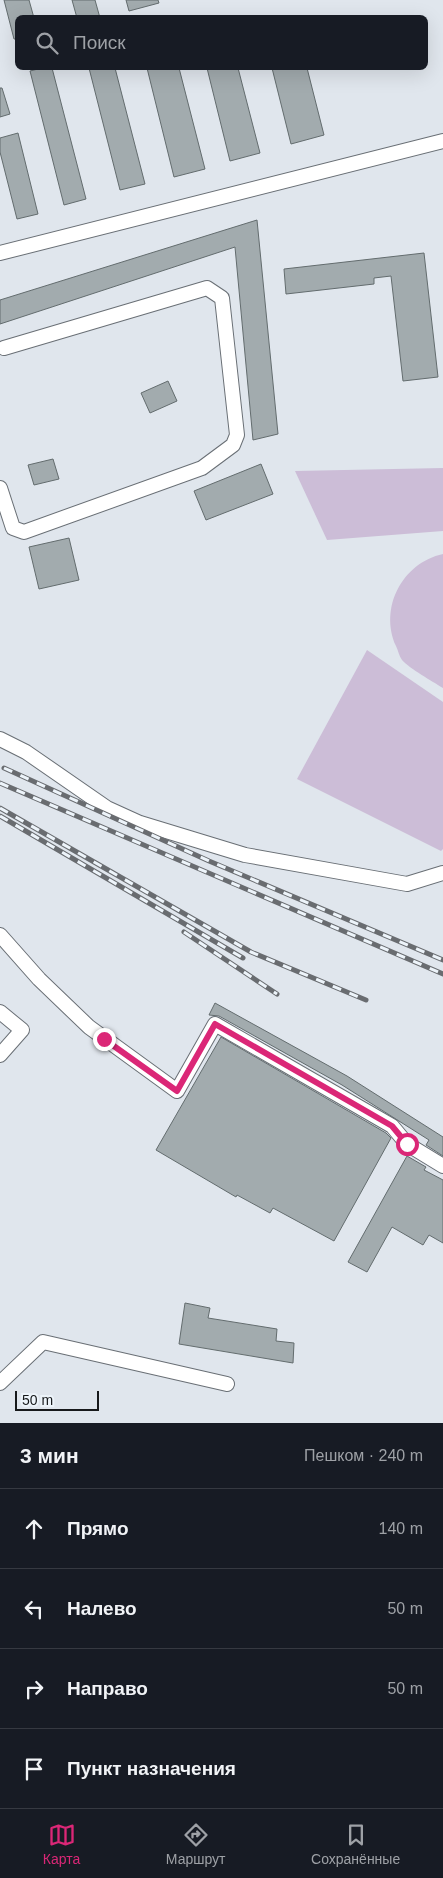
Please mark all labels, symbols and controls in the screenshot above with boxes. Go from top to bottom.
search box [15,15,428,70]
icon: search [33,29,61,57]
text: Поиск [73,32,126,53]
route end [93,1028,116,1051]
route start [396,1133,419,1156]
scale bar [15,1388,99,1411]
text: 50 m [22,1392,53,1408]
text: 3 мин [20,1444,79,1467]
text: Пешком · 240 m [304,1447,423,1464]
icon: ahead [20,1515,48,1543]
text: Прямо [67,1518,129,1539]
text: 140 m [379,1520,423,1537]
icon: left [20,1595,48,1623]
text: Налево [67,1598,137,1619]
text: 50 m [387,1600,423,1617]
icon: right [20,1675,48,1703]
text: Направо [67,1678,148,1699]
text: 50 m [387,1680,423,1697]
icon: arrive [20,1755,48,1783]
text: Пункт назначения [67,1758,236,1779]
tab: Карта [43,1821,80,1867]
tab: Маршрут [166,1821,225,1867]
tab: Сохранённые [311,1821,400,1867]

